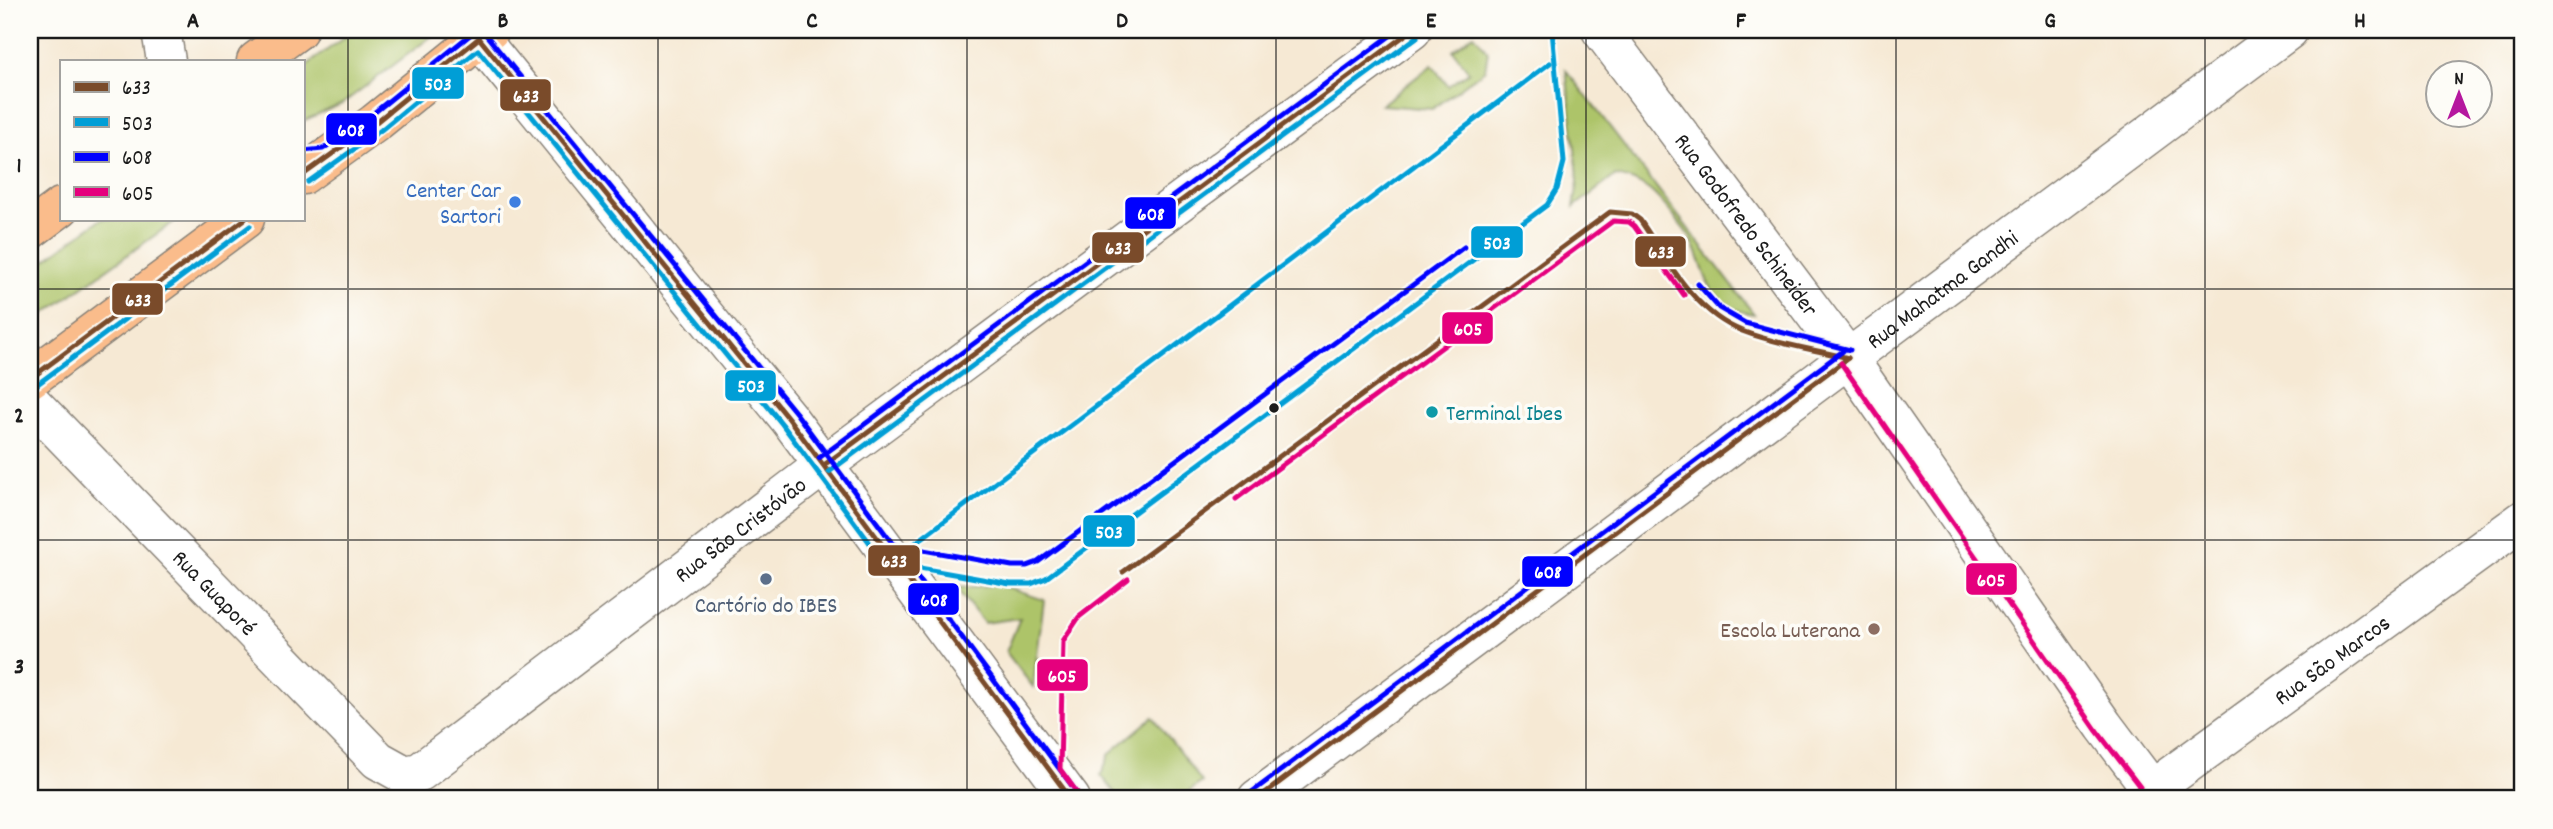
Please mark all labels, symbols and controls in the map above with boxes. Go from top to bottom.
text: A [187,6,199,39]
text: B [498,6,509,39]
text: C [806,6,818,39]
text: D [1116,6,1128,39]
text: E [1426,6,1437,39]
text: F [1736,6,1747,39]
text: G [2044,6,2056,39]
text: H [2354,6,2366,39]
legend [60,60,304,220]
north arrow [2424,60,2494,130]
line badge: 503 [411,66,465,100]
text: N [2454,67,2464,94]
text: 503 [424,73,452,100]
text: 633 [122,75,151,105]
line badge: 633 [499,78,552,112]
text: 633 [513,85,539,112]
text: 503 [122,111,153,141]
line badge: 608 [325,112,378,146]
text: 608 [337,119,365,146]
street label: Rua Godofredo Schineider [1664,128,1825,325]
text: 608 [122,145,152,175]
text: 1 [16,151,22,184]
place label: Center Car Sartori [406,176,501,235]
text: 605 [122,181,153,211]
marker: Center Car Sartori [507,194,523,210]
line badge: 608 [1124,196,1177,230]
text: 608 [1137,203,1165,230]
street label: Rua Mahatma Gandhi [1861,224,2027,359]
line badge: 503 [1470,225,1524,259]
line badge: 633 [1091,231,1145,264]
text: 503 [1483,232,1511,259]
line badge: 633 [1634,235,1687,268]
text: 633 [1105,237,1131,264]
text: 633 [1648,241,1674,268]
line badge: 633 [111,282,164,316]
text: 633 [125,289,151,316]
line badge: 605 [1441,311,1494,345]
text: 605 [1454,318,1482,345]
line badge: 503 [724,369,777,402]
text: 503 [737,375,765,402]
place label: Terminal Ibes [1446,399,1563,432]
text: 2 [14,401,24,434]
unlabelled marker [1267,401,1281,415]
marker: Terminal Ibes [1424,404,1440,420]
street label: Rua São Cristóvão [669,471,815,593]
line badge: 503 [1082,514,1136,548]
text: 503 [1095,521,1123,548]
street label: Rua Guaporé [163,544,262,645]
line badge: 633 [867,544,921,577]
text: 633 [881,550,907,577]
line badge: 608 [1521,555,1574,588]
text: 608 [1534,561,1562,588]
line badge: 605 [1965,562,2018,596]
text: 605 [1977,569,2005,596]
marker: Cartório do IBES [758,571,774,587]
line badge: 608 [907,582,960,616]
text: 608 [920,589,948,616]
place label: Cartório do IBES [695,591,837,624]
street label: Rua São Marcos [2269,609,2398,715]
place label: Escola Luterana [1720,616,1861,649]
marker: Escola Luterana [1866,621,1882,637]
text: 3 [14,652,24,685]
line badge: 605 [1036,658,1089,692]
text: 605 [1048,665,1076,692]

